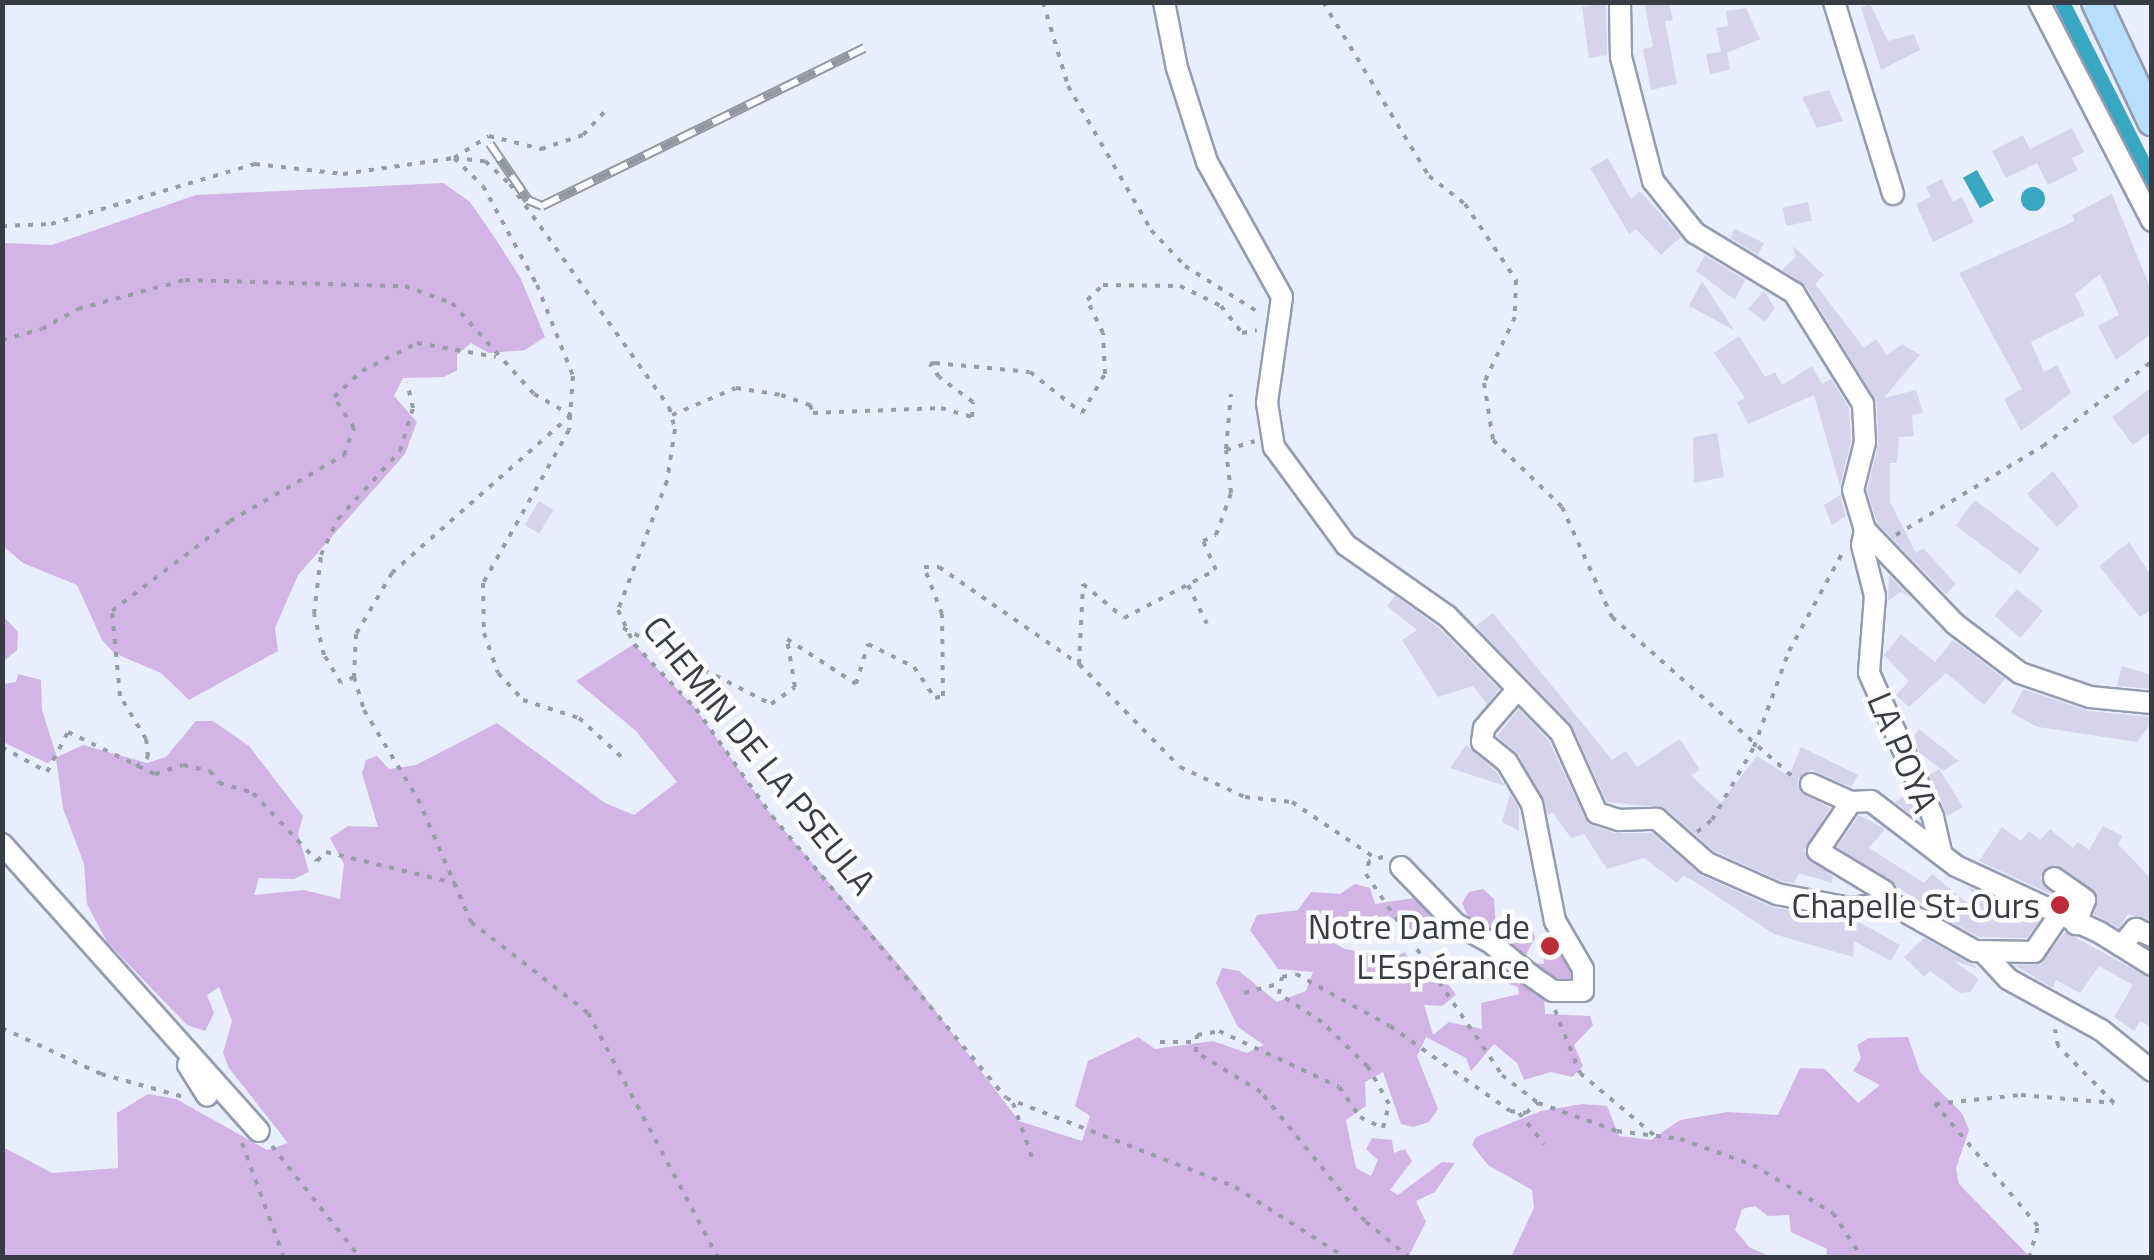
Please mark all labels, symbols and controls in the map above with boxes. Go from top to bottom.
street label: CHEMIN DE LA PSEULA [635,607,885,903]
street label: LA POYA [1859,686,1947,818]
place label: Chapelle St-Ours [1791,884,2040,926]
marker: Chapelle St-Ours [2049,894,2071,916]
place label: Notre Dame de L'Espérance [1308,905,1530,987]
marker: Notre Dame de L'Espérance [1539,935,1561,957]

